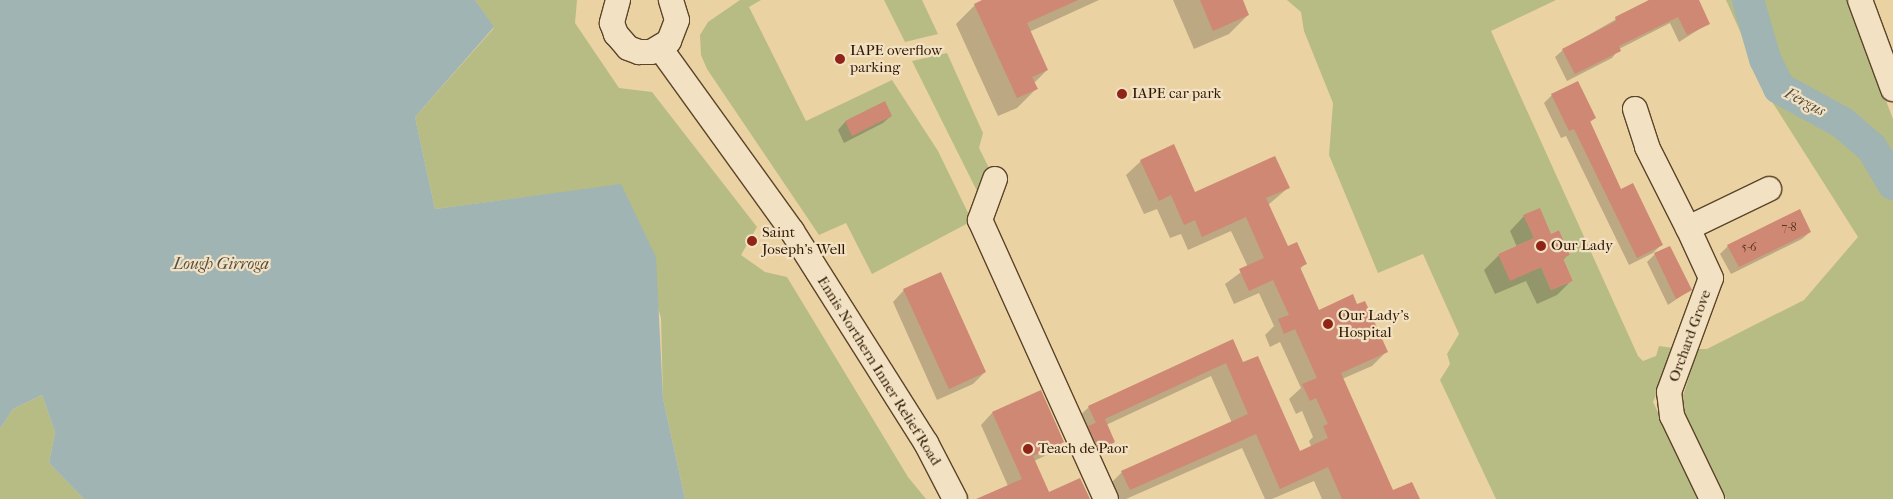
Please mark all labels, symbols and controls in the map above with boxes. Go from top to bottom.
place label: IAPE overflow parking [850,41,942,76]
marker: IAPE overflow parking [834,53,846,65]
water label: Fergus [1782,83,1828,121]
place label: IAPE car park [1132,85,1221,103]
marker: IAPE car park [1116,88,1128,100]
house number: 7-8 [1782,221,1796,235]
place label: Saint Joseph's Well [762,223,845,258]
marker: Saint Joseph's Well [746,235,758,247]
place label: Our Lady [1551,237,1613,255]
marker: Our Lady [1535,240,1547,252]
house number: 5-6 [1742,241,1756,255]
water label: Lough Girroga [173,254,269,274]
street label: Ennis Northern Inner Relief Road [813,273,945,469]
street label: Orchard Grove [1665,288,1715,384]
place label: Our Lady's Hospital [1338,306,1409,341]
marker: Our Lady's Hospital [1322,318,1334,330]
place label: Teach de Paor [1038,440,1128,458]
marker: Teach de Paor [1022,443,1034,455]

